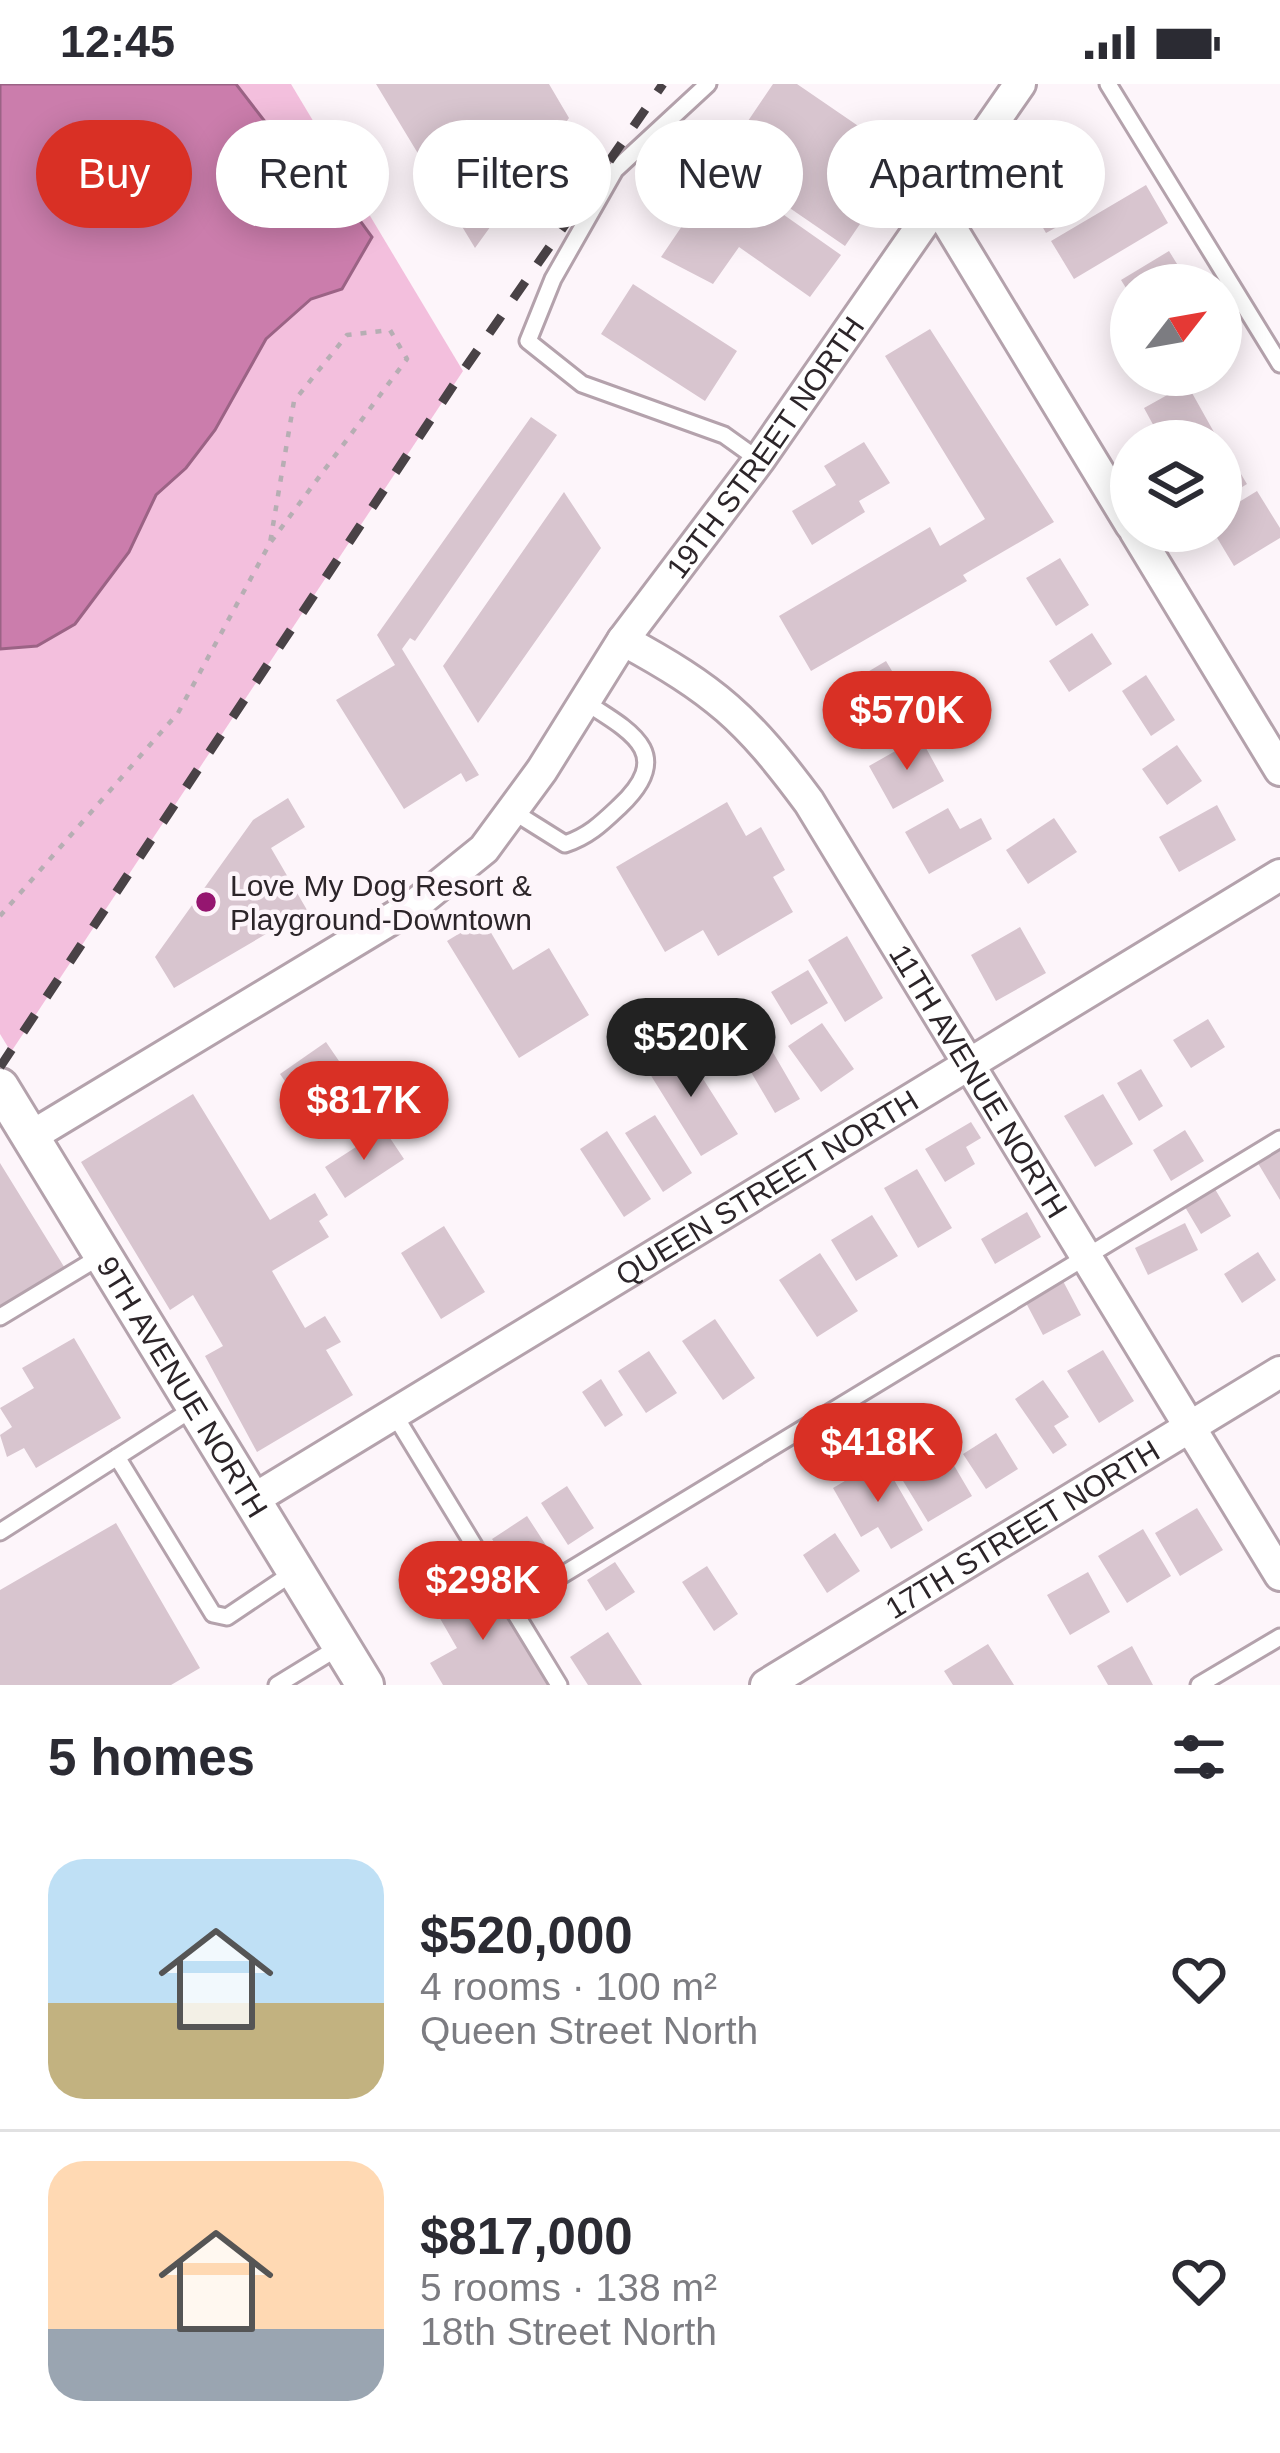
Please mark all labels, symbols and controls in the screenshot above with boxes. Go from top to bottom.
text: 12:45 [60,16,175,67]
chip: Buy [36,120,192,228]
chip: Rent [216,120,389,228]
chip: Filters [413,120,611,228]
chip: New [635,120,803,228]
chip: Apartment [827,120,1105,228]
north arrow [1110,264,1242,396]
map controls [1110,264,1242,552]
street label: 19TH STREET NORTH [660,310,870,584]
button: layers [1110,420,1242,552]
pin: $570K [823,671,991,773]
text: $570K [850,688,964,731]
place label: Love My Dog Resort & Playground-Downtown [230,869,532,936]
marker: Love My Dog Resort & Playground-Downtown [193,889,219,915]
street label: 11TH AVENUE NORTH [883,938,1075,1223]
pin: $520K [607,998,775,1100]
text: $520K [634,1015,748,1058]
pin: $817K [280,1061,448,1163]
text: $817K [307,1078,421,1121]
street label: QUEEN STREET NORTH [610,1083,924,1292]
street label: 9TH AVENUE NORTH [91,1250,275,1523]
pin: $418K [794,1403,962,1505]
text: $418K [821,1420,935,1463]
street label: 17TH STREET NORTH [880,1433,1165,1625]
pin: $298K [399,1541,567,1643]
text: $298K [426,1558,540,1601]
icon: filters [1166,1724,1232,1790]
text: 5 homes [48,1729,255,1786]
icon: home [144,1907,288,2051]
text: $520,000 [420,1907,633,1964]
icon: heart [1166,1946,1232,2012]
text: 4 rooms · 100 m² [420,1965,717,2008]
text: Queen Street North [420,2009,758,2052]
text: $817,000 [420,2208,633,2265]
icon: home [144,2209,288,2353]
icon: heart [1166,2248,1232,2314]
text: 5 rooms · 138 m² [420,2266,717,2309]
text: 18th Street North [420,2310,717,2353]

